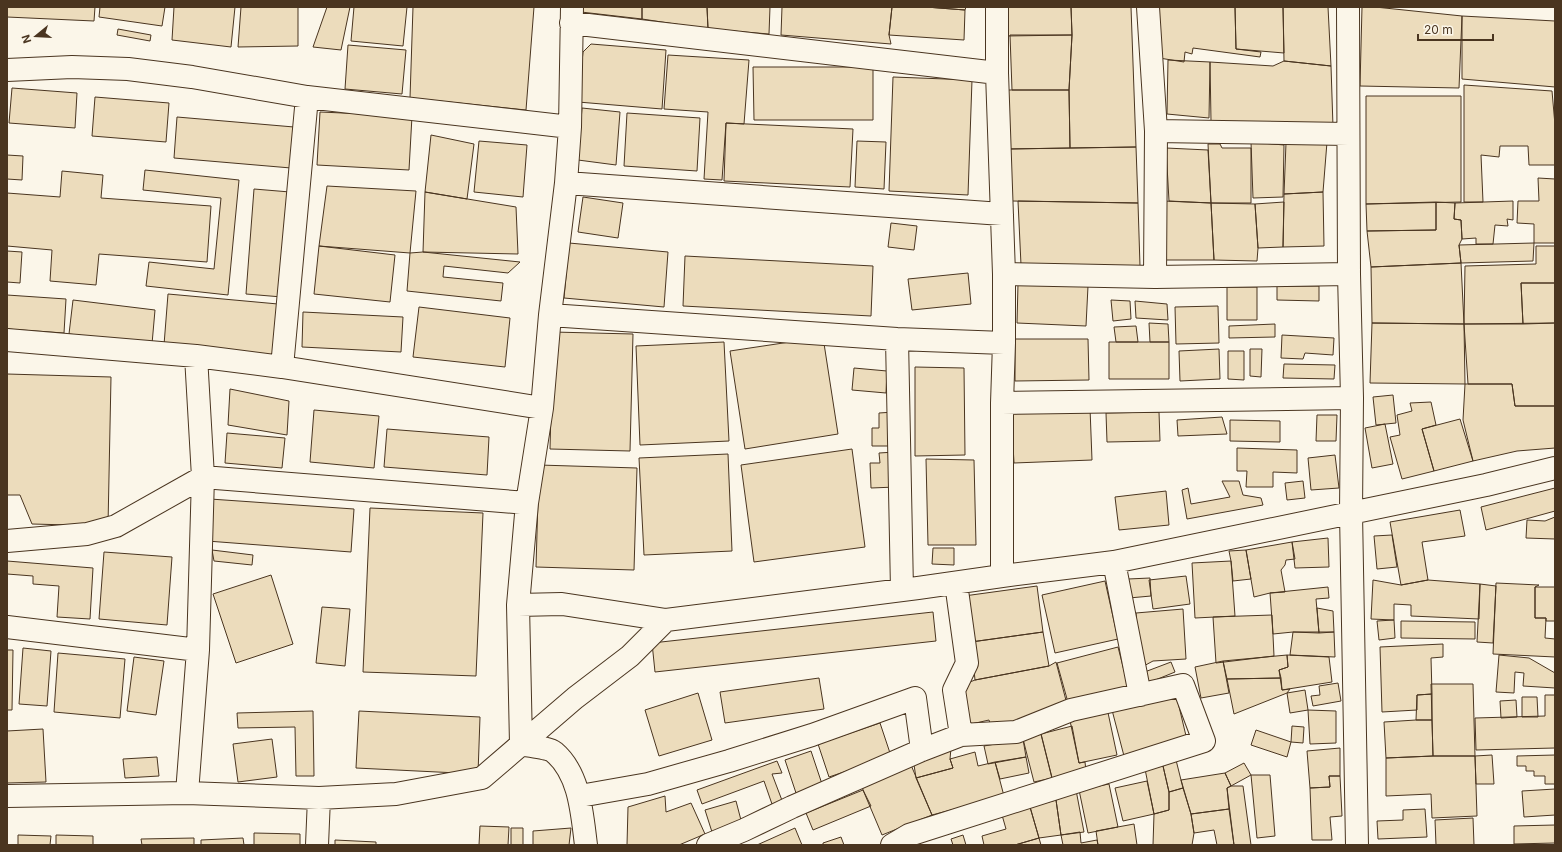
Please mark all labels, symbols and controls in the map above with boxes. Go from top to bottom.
north arrow [16,16,56,56]
scale bar [1418,16,1493,42]
text: 20 m [1424,22,1453,37]
text: N [19,33,34,45]

